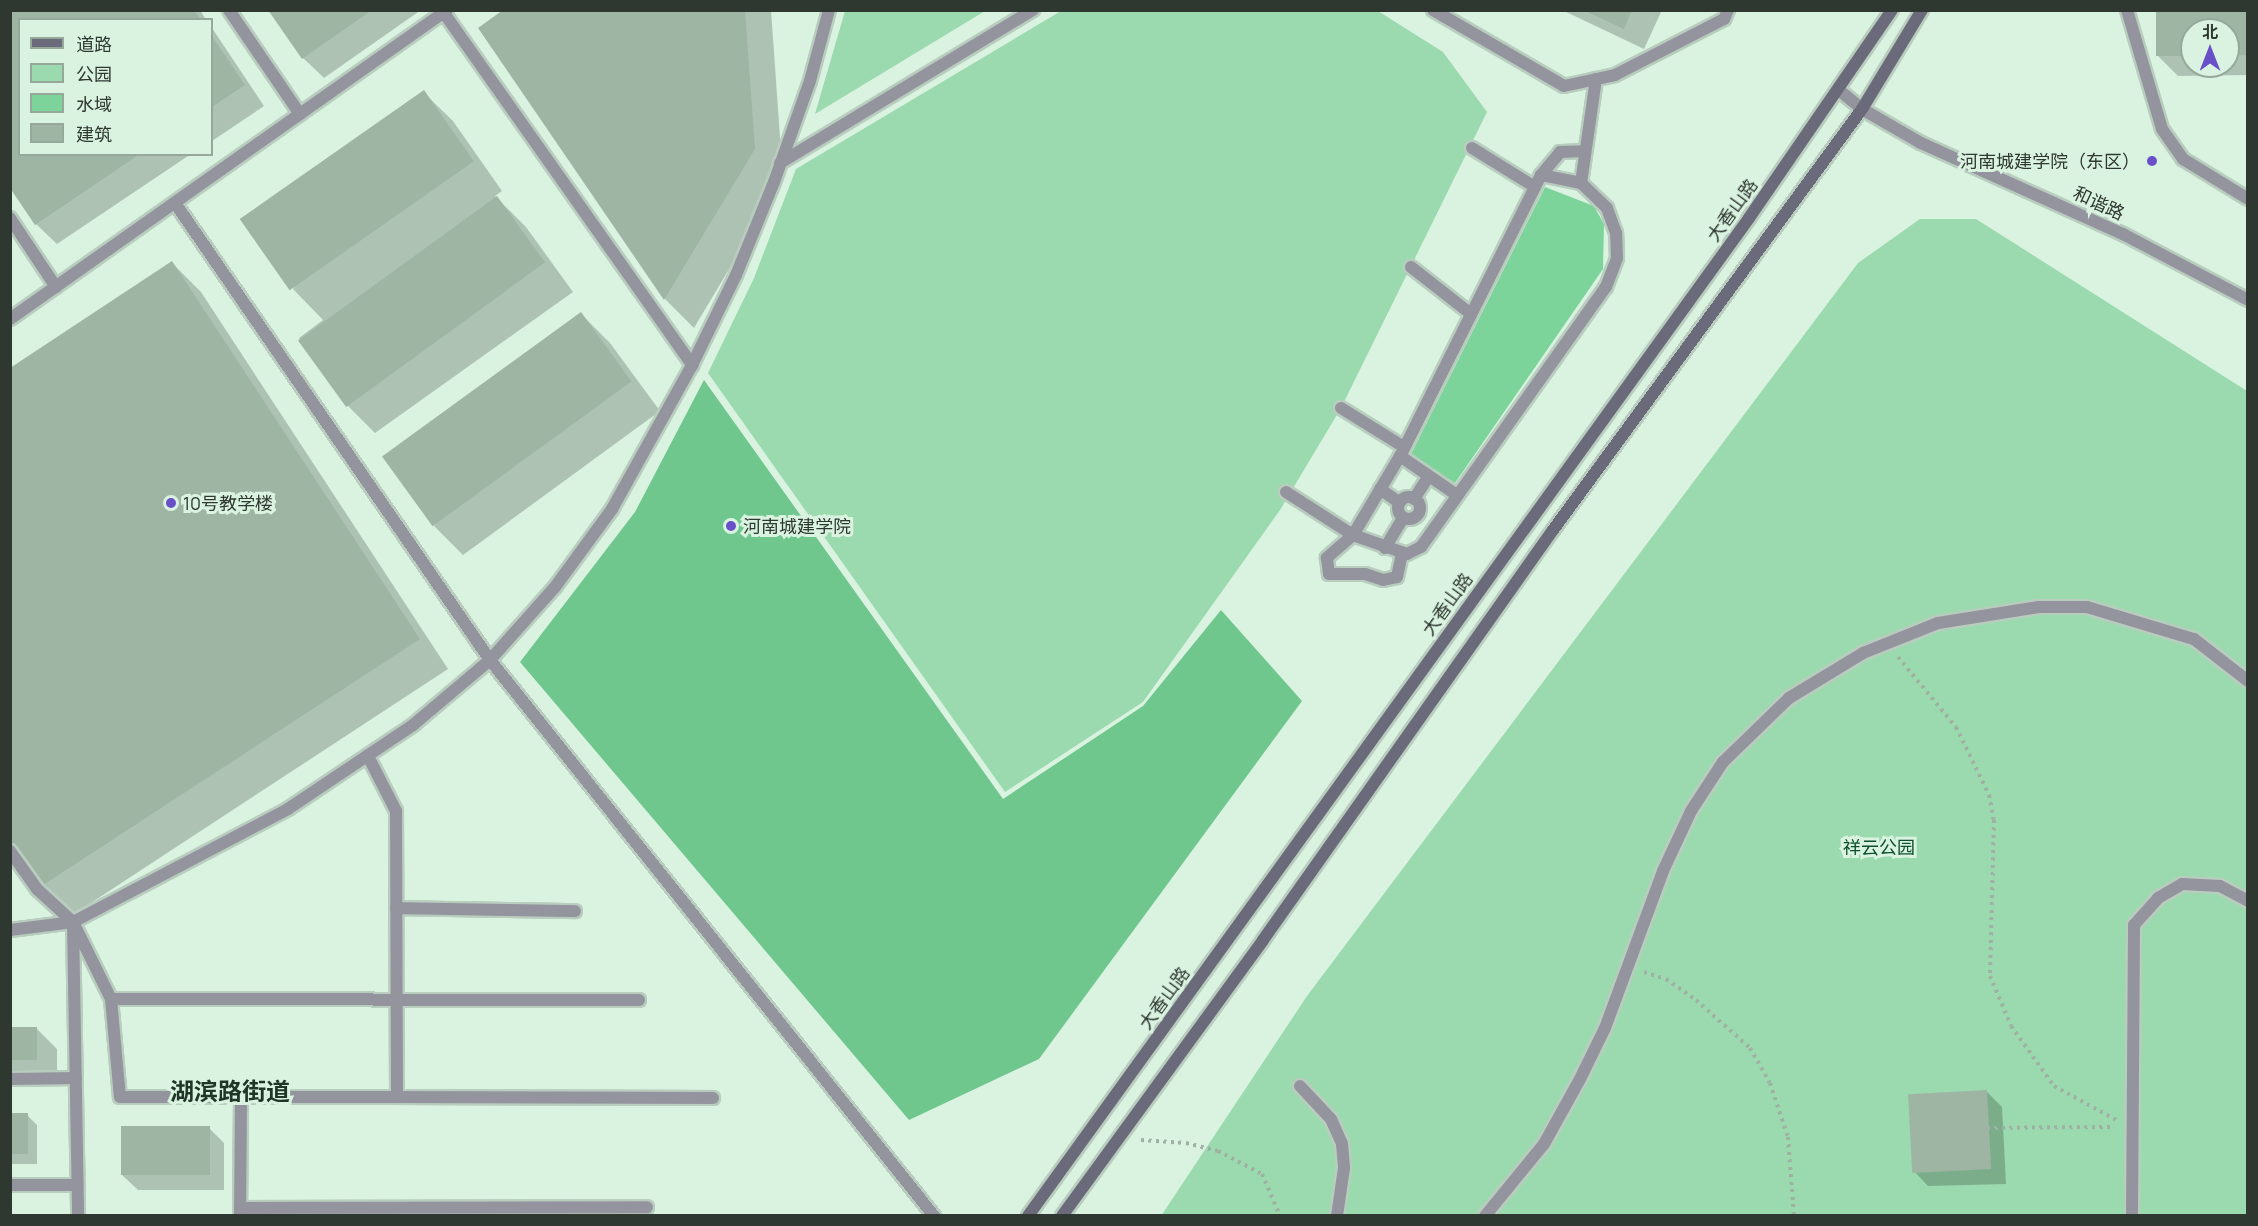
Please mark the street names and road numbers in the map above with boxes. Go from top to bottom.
street label: 大香山路 [1702,175,1762,245]
street label: 和谐路 [2070,182,2128,224]
street label: 大香山路 [1417,569,1477,639]
street label: 大香山路 [1134,963,1194,1033]

